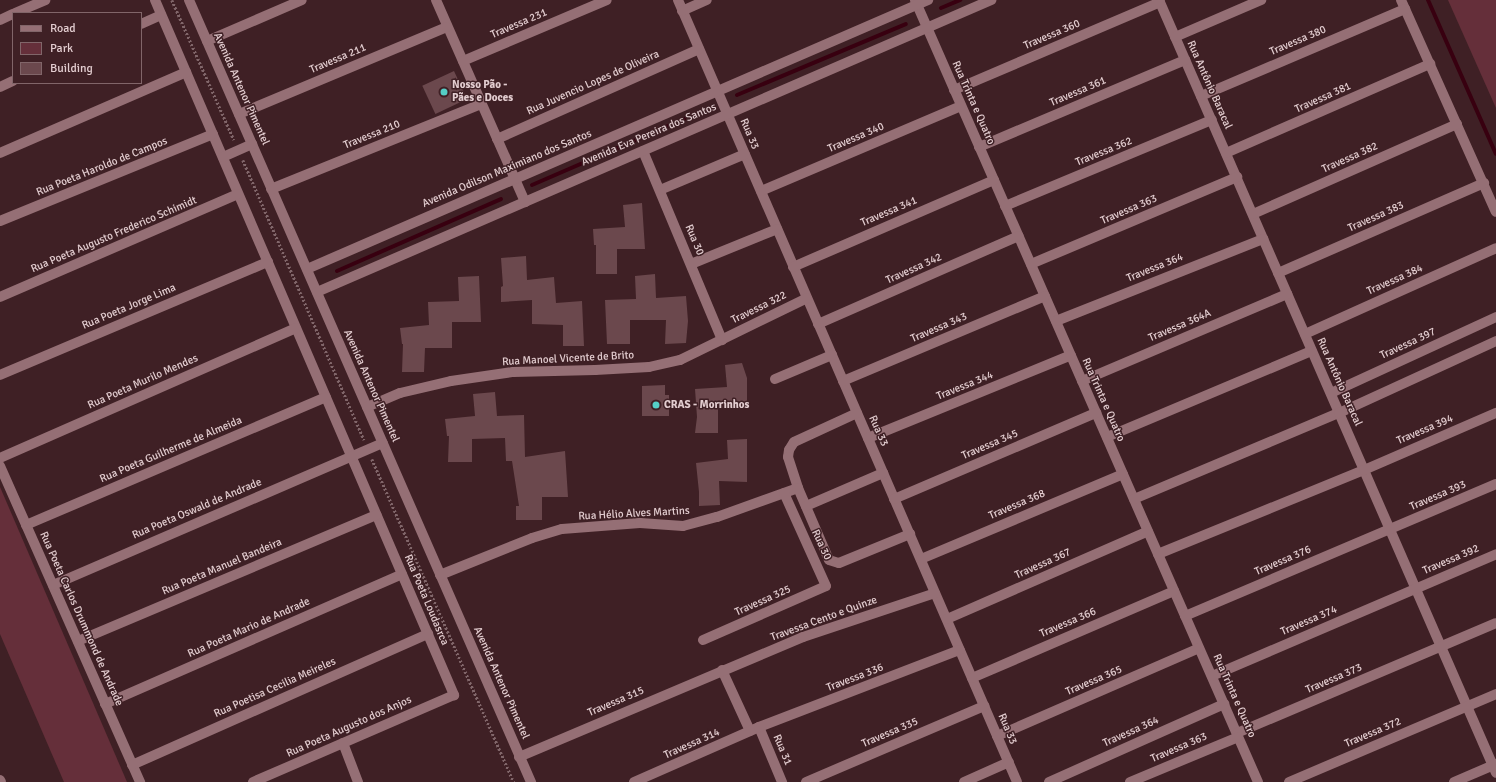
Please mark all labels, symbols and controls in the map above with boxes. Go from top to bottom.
street label: Travessa 231 [489,6,549,42]
legend [12,12,142,84]
street label: Travessa 360 [1022,17,1082,53]
text: Road [50,21,76,36]
street label: Travessa 380 [1268,23,1328,59]
street label: Avenida Antenor Pimentel [210,31,272,147]
street label: Rua Antônio Baracal [1184,39,1234,131]
text: Park [50,41,73,56]
street label: Travessa 211 [308,41,368,77]
street label: Rua Juvencio Lopes de Oliveira [525,48,661,118]
street label: Rua Trinta e Quatro [949,59,997,147]
text: Building [50,61,93,76]
street label: Travessa 361 [1048,74,1108,110]
place label: Nosso Pão - Pães e Doces [452,79,513,105]
street label: Travessa 381 [1293,80,1353,116]
marker: Nosso Pão - Pães e Doces [439,87,449,97]
street label: Avenida Eva Pereira dos Santos [580,101,718,169]
street label: Rua 33 [737,117,761,151]
street label: Travessa 210 [342,118,402,152]
street label: Travessa 340 [826,120,886,156]
street label: Avenida Odilson Maximiano dos Santos [420,127,594,211]
street label: Rua Poeta Haroldo de Campos [35,135,169,199]
street label: Travessa 362 [1074,135,1134,169]
street label: Travessa 382 [1320,140,1380,176]
street label: Travessa 363 [1099,192,1159,228]
street label: Rua Poeta Augusto Frederico Schimidt [29,194,199,276]
street label: Travessa 341 [859,194,919,230]
street label: Travessa 383 [1346,199,1406,235]
street label: Rua 30 [682,223,706,257]
street label: Travessa 342 [884,251,944,287]
street label: Travessa 364 [1125,251,1185,285]
street label: Travessa 384 [1365,262,1425,298]
street label: Rua Poeta Jorge Lima [80,281,178,333]
street label: Travessa 322 [729,289,789,327]
street label: Travessa 364A [1147,307,1213,345]
street label: Travessa 343 [909,310,969,346]
street label: Travessa 397 [1378,325,1438,363]
street label: Avenida Antenor Pimentel [340,328,402,444]
street label: Rua Antônio Baracal [1314,336,1364,428]
street label: Rua Manoel Vicente de Brito [502,349,634,369]
street label: Rua Poeta Murilo Mendes [86,352,200,412]
street label: Rua Trinta e Quatro [1079,356,1127,444]
street label: Travessa 344 [935,369,995,403]
place label: CRAS - Morrinhos [664,398,749,412]
marker: CRAS - Morrinhos [651,400,661,410]
street label: Travessa 394 [1395,412,1455,448]
street label: Rua Poeta Guilherme de Almeida [98,414,244,486]
street label: Rua 33 [865,414,891,448]
street label: Travessa 345 [960,427,1020,463]
street label: Rua Poeta Oswald de Andrade [130,476,264,542]
street label: Travessa 393 [1408,478,1468,514]
street label: Travessa 368 [987,487,1047,523]
street label: Rua Hélio Alves Martins [578,504,690,524]
street label: Rua 30 [808,528,834,562]
street label: Rua Poeta Carlos Drummond de Andrade [36,530,126,708]
street label: Rua Poeta Manuel Bandeira [160,536,284,598]
street label: Travessa 392 [1421,542,1481,578]
street label: Travessa 376 [1253,543,1313,579]
street label: Travessa 367 [1013,546,1073,582]
street label: Rua Poeta Loudasrca [401,553,451,647]
street label: Travessa 325 [733,583,793,619]
street label: Travessa Cento e Quinze [769,594,879,644]
street label: Rua Poeta Mario de Andrade [186,595,312,661]
street label: Travessa 374 [1279,603,1339,639]
street label: Travessa 366 [1038,605,1098,641]
street label: Avenida Antenor Pimentel [470,625,532,741]
street label: Rua Trinta e Quatro [1210,652,1258,740]
street label: Rua Poetisa Cecilia Meireles [212,655,338,721]
street label: Travessa 336 [825,661,885,695]
street label: Travessa 373 [1304,661,1364,697]
street label: Travessa 365 [1064,663,1124,699]
street label: Travessa 315 [586,684,646,720]
street label: Rua Poeta Augusto dos Anjos [284,693,414,761]
street label: Rua 33 [995,712,1019,746]
street label: Travessa 364 [1101,714,1161,750]
street label: Travessa 335 [860,715,920,751]
street label: Travessa 372 [1343,715,1403,751]
street label: Travessa 314 [662,726,722,762]
street label: Travessa 363 [1149,730,1209,766]
street label: Rua 31 [770,733,794,767]

